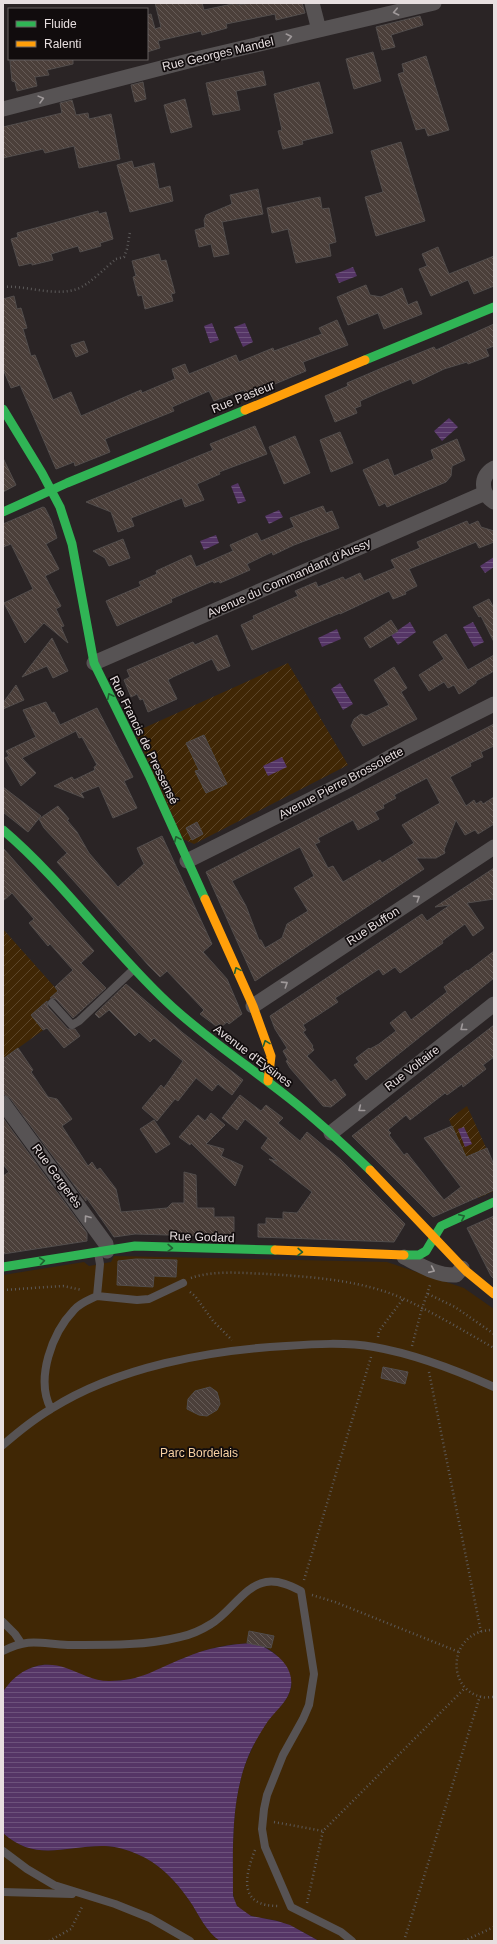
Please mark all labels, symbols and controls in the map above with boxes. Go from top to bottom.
one-way arrow [393,7,399,15]
legend [8,8,148,60]
text: Fluide [44,17,77,31]
street label: Rue Georges Mandel [161,34,275,74]
one-way arrow [286,34,292,42]
text: Ralenti [44,37,81,51]
one-way arrow [37,95,44,104]
street label: Rue Pasteur [209,378,277,416]
street label: Avenue du Commandant d'Aussy [205,536,373,620]
street label: Rue Francis de Pressensé [107,673,181,807]
one-way arrow [107,693,115,700]
street label: Avenue Pierre Brossolette [276,744,406,822]
one-way arrow [174,836,182,843]
one-way arrow [413,895,420,902]
street label: Rue Buffon [344,904,402,948]
one-way arrow [233,967,241,974]
one-way arrow [281,982,288,989]
street label: Avenue d'Eysines [211,1022,295,1090]
one-way arrow [461,1023,468,1030]
one-way arrow [262,1040,271,1047]
street label: Rue Voltaire [382,1042,442,1094]
one-way arrow [359,1104,366,1111]
street label: Rue Gergerès [29,1141,85,1211]
one-way arrow [457,1214,465,1222]
one-way arrow [85,1216,92,1223]
street label: Rue Godard [169,1229,235,1245]
one-way arrow [167,1243,173,1252]
one-way arrow [297,1248,303,1256]
one-way arrow [39,1257,45,1266]
one-way arrow [427,1265,435,1273]
park label: Parc Bordelais [160,1446,238,1460]

